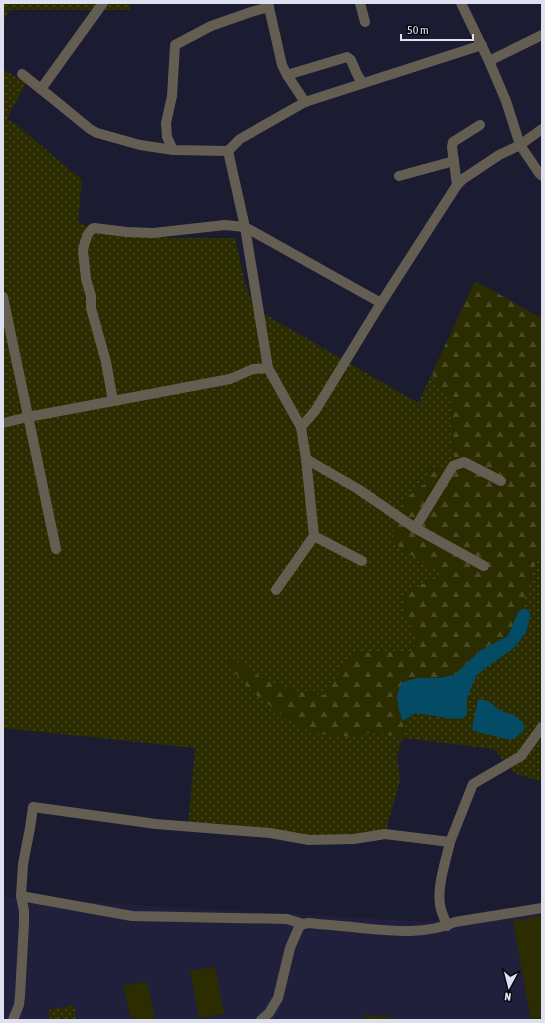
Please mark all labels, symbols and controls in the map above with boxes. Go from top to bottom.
scale bar [401,16,473,42]
text: 50 m [407,23,429,37]
north arrow [489,967,529,1007]
text: N [504,991,512,1003]

